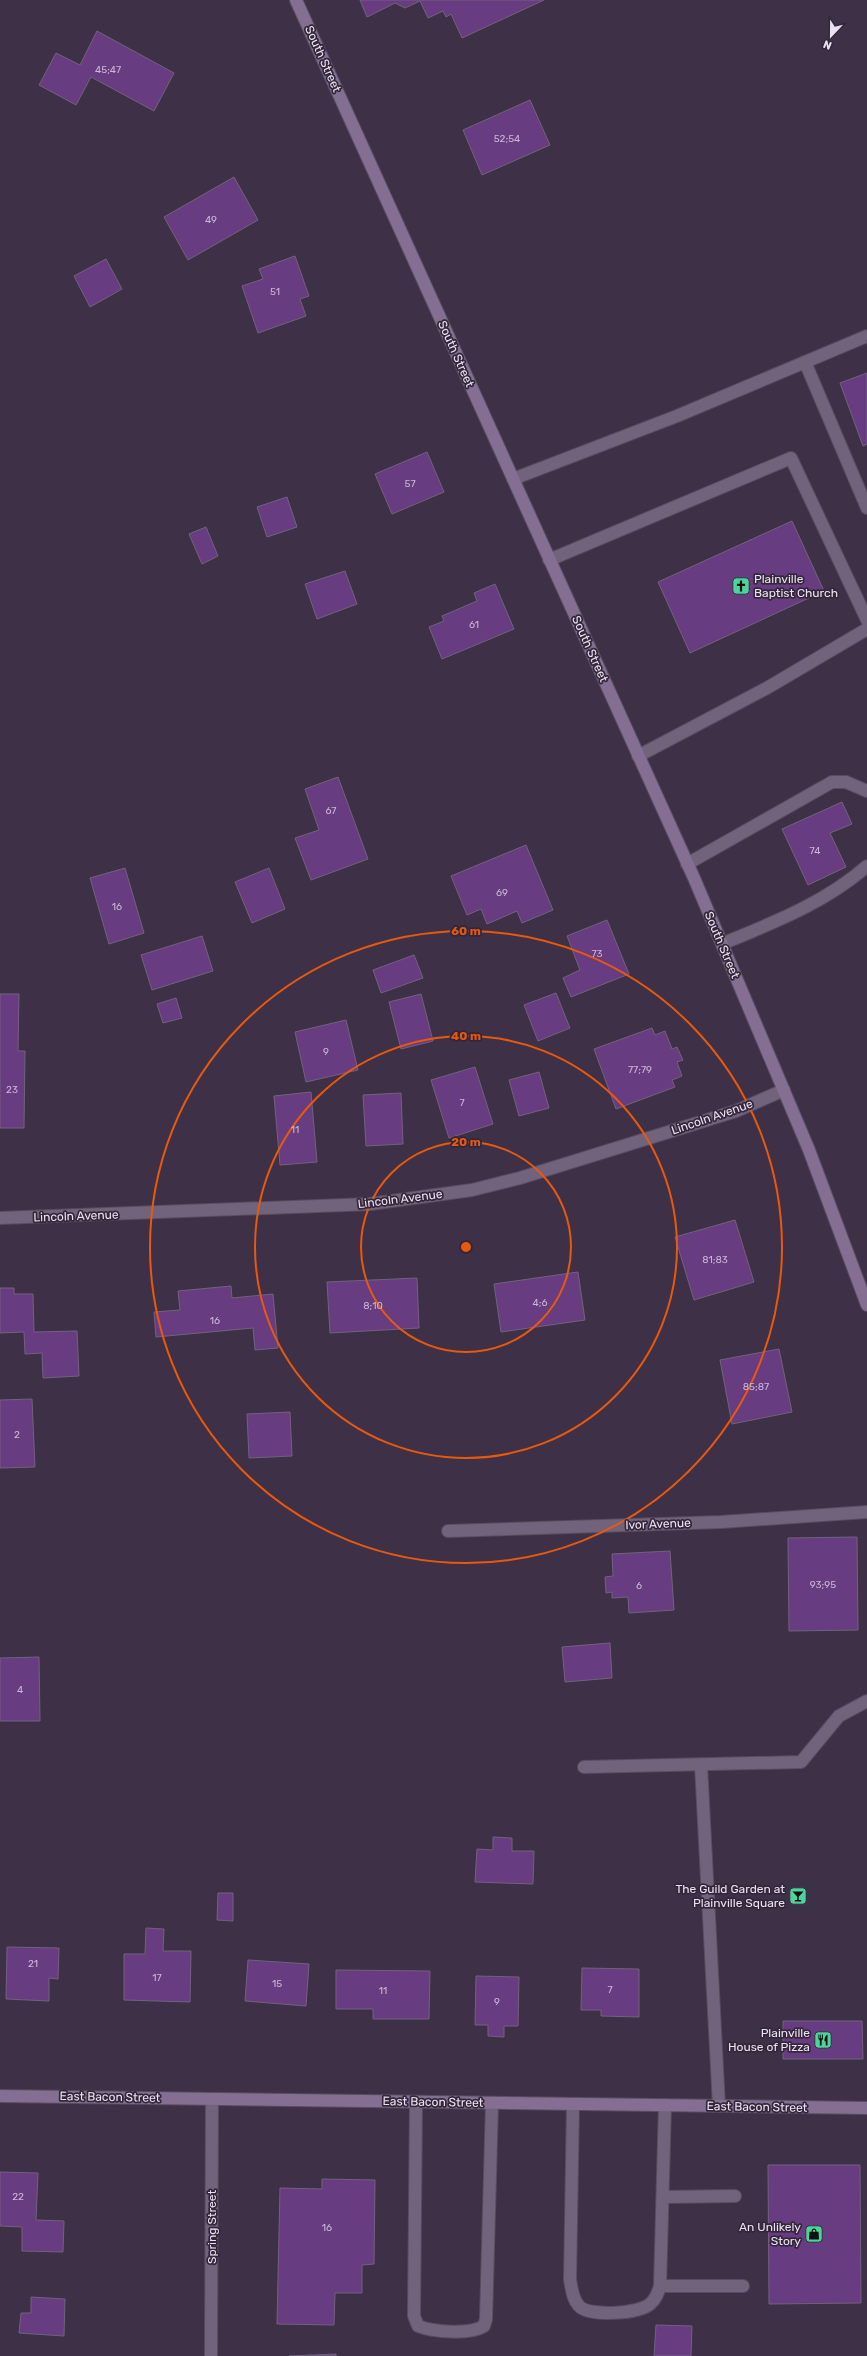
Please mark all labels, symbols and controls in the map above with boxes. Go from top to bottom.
north arrow [811,16,851,56]
street label: South Street [302,24,344,95]
text: N [821,37,834,52]
house number: 45;47 [95,64,121,76]
house number: 52;54 [494,133,520,145]
house number: 49 [205,214,217,226]
house number: 51 [270,286,280,298]
street label: South Street [435,319,477,390]
house number: 57 [404,478,416,490]
place label: Plainville Baptist Church [754,572,838,600]
church icon: Plainville Baptist Church [731,576,751,596]
street label: South Street [569,614,611,685]
house number: 61 [469,619,479,631]
house number: 67 [326,805,336,817]
house number: 74 [810,845,821,857]
house number: 69 [496,887,508,899]
house number: 16 [112,901,122,913]
street label: South Street [702,909,742,981]
text: 60 m [451,924,481,938]
house number: 73 [591,948,603,960]
text: 40 m [451,1029,481,1043]
house number: 9 [323,1046,329,1058]
house number: 77;79 [628,1064,652,1076]
house number: 23 [6,1084,18,1096]
street label: Lincoln Avenue [669,1096,755,1138]
house number: 7 [459,1097,465,1109]
house number: 11 [291,1124,299,1136]
text: 20 m [451,1135,481,1149]
street label: Lincoln Avenue [357,1187,443,1211]
street label: Lincoln Avenue [33,1208,119,1224]
centre of rings [459,1240,473,1254]
house number: 81;83 [702,1254,728,1266]
house number: 4;6 [533,1297,547,1309]
house number: 8;10 [363,1300,383,1312]
house number: 16 [210,1315,220,1327]
house number: 85;87 [743,1381,769,1393]
house number: 2 [14,1429,20,1441]
street label: Ivor Avenue [625,1516,691,1532]
house number: 93;95 [810,1579,836,1591]
house number: 6 [636,1580,642,1592]
house number: 4 [17,1684,23,1696]
place label: The Guild Garden at Plainville Square [675,1882,785,1910]
bar icon: The Guild Garden at Plainville Square [788,1886,808,1906]
house number: 21 [28,1958,38,1970]
house number: 17 [152,1972,162,1984]
house number: 15 [272,1978,282,1990]
house number: 7 [607,1984,613,1996]
house number: 11 [379,1985,387,1997]
house number: 9 [494,1996,500,2008]
place label: Plainville House of Pizza [728,2026,810,2054]
restaurant icon: Plainville House of Pizza [813,2030,833,2050]
street label: East Bacon Street [60,2089,161,2105]
street label: East Bacon Street [383,2094,484,2110]
street label: East Bacon Street [707,2099,808,2115]
street label: Spring Street [205,2190,219,2264]
house number: 22 [12,2191,24,2203]
place label: An Unlikely Story [739,2220,801,2248]
house number: 16 [322,2222,332,2234]
shop icon: An Unlikely Story [804,2224,824,2244]

